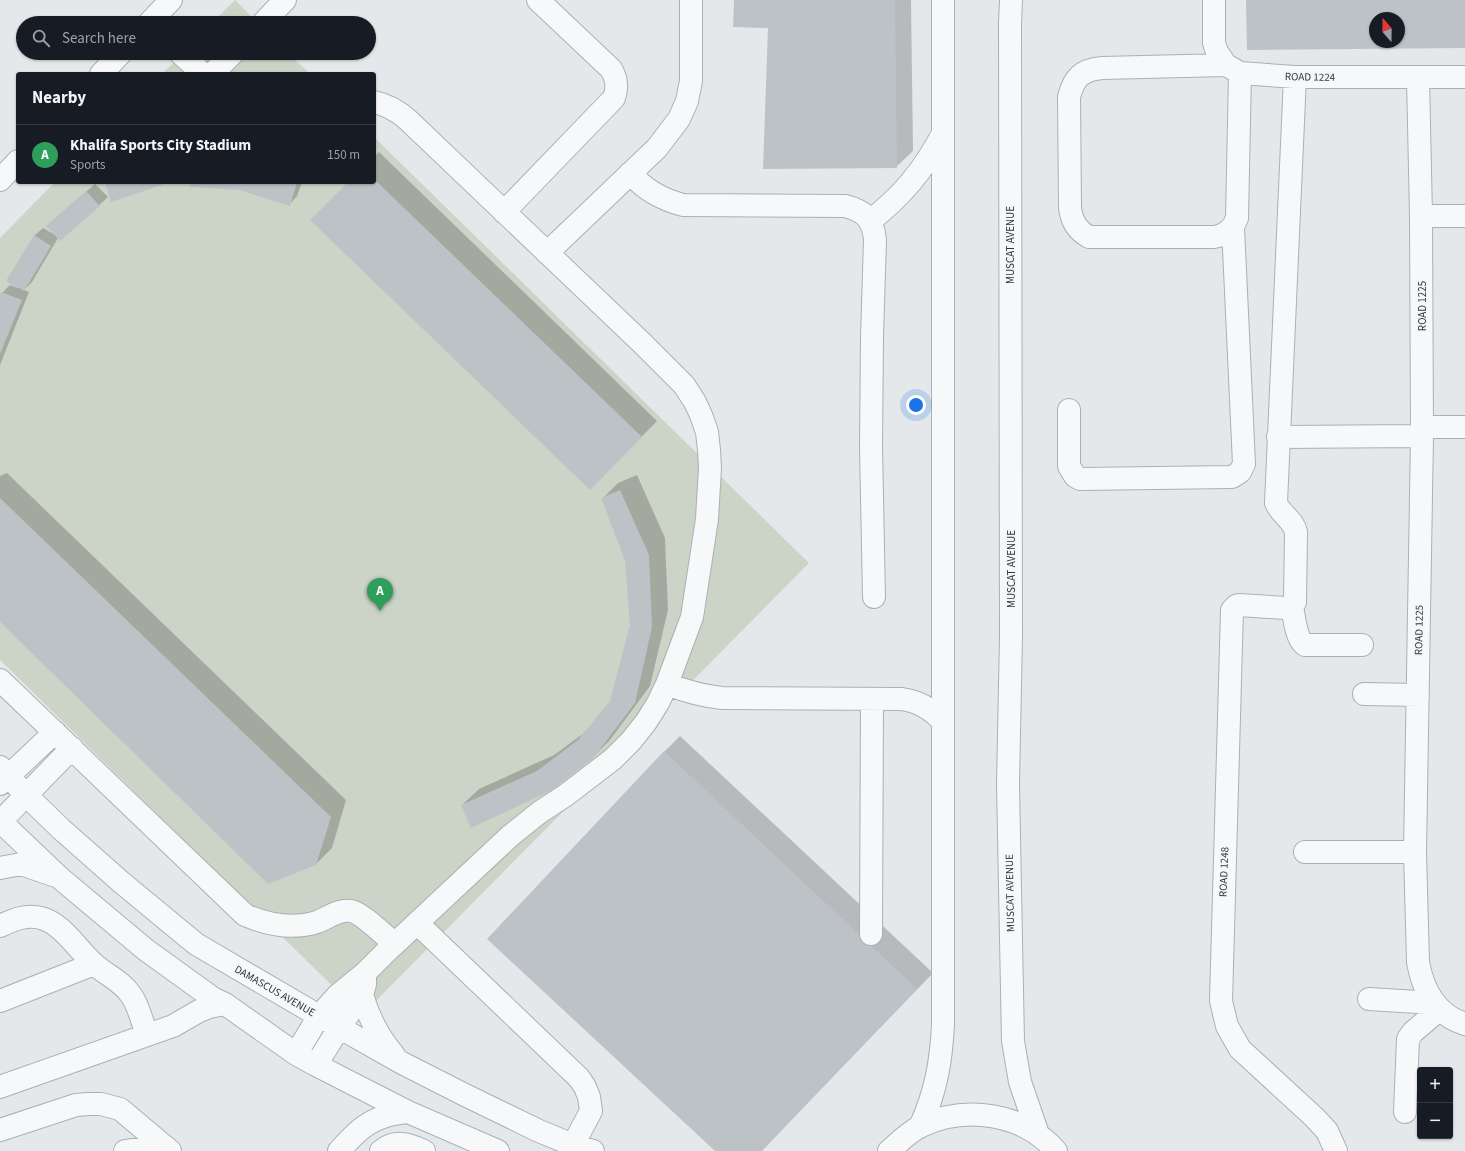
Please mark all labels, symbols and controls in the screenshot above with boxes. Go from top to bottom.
north arrow [1369,12,1405,48]
search box [16,16,376,60]
icon: search [30,27,52,49]
text: Search here [62,28,136,49]
street label: ROAD 1224 [1285,69,1336,85]
text: Nearby [32,86,86,110]
text: Khalifa Sports City Stadium [70,135,251,156]
text: A [41,146,49,164]
text: 150 m [327,146,360,164]
text: Sports [70,156,105,174]
street label: MUSCAT AVENUE [1003,206,1018,284]
street label: ROAD 1225 [1415,281,1430,331]
your location [906,395,926,415]
street label: MUSCAT AVENUE [1004,530,1019,608]
pin: A [367,578,393,611]
street label: ROAD 1225 [1411,605,1427,655]
street label: ROAD 1248 [1216,846,1232,897]
street label: MUSCAT AVENUE [1002,854,1018,932]
street label: DAMASCUS AVENUE [232,962,318,1020]
map controls [1417,1067,1453,1139]
button: + [1417,1067,1453,1103]
button: − [1417,1103,1453,1139]

